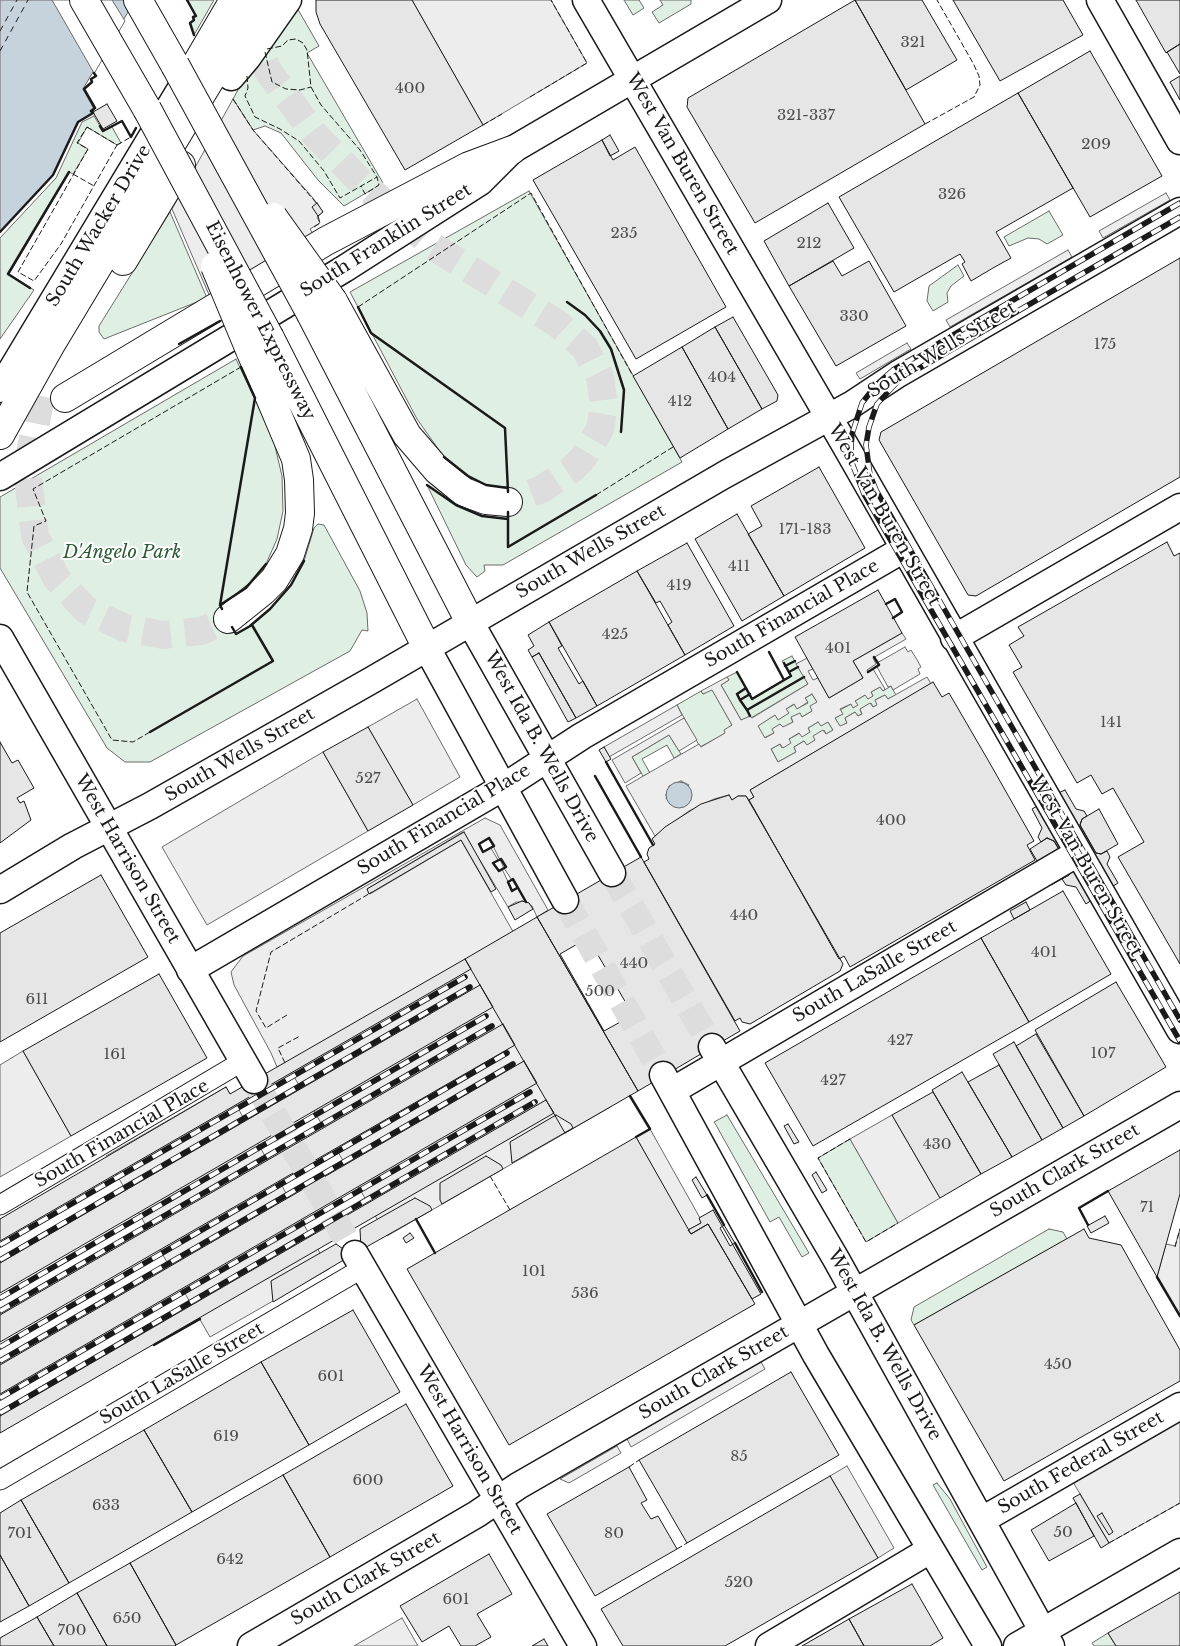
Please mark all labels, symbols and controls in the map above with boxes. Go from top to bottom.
house number: 321 [900,34,926,52]
street label: West Van Buren Street [621,69,743,259]
house number: 400 [395,80,425,98]
house number: 321-337 [777,107,835,125]
house number: 209 [1081,136,1111,154]
street label: South Wacker Drive [42,141,156,311]
street label: South Franklin Street [297,180,475,302]
house number: 326 [938,186,966,204]
street label: Eisenhower Expressway [200,218,320,424]
house number: 235 [611,225,637,243]
house number: 212 [796,235,822,253]
street label: South Wells Street [864,297,1020,403]
house number: 330 [839,308,869,326]
house number: 175 [1094,336,1116,354]
house number: 404 [708,369,736,387]
house number: 412 [668,393,692,411]
street label: West Van Buren Street [823,420,945,610]
street label: South Wells Street [512,500,670,604]
house number: 171-183 [779,521,831,539]
park label: D'Angelo Park [63,542,181,564]
street label: South Financial Place [701,555,883,673]
house number: 411 [728,558,750,576]
house number: 419 [666,577,692,595]
house number: 425 [602,626,628,644]
house number: 401 [825,640,851,658]
street label: West Ida B. Wells Drive [479,648,603,846]
street label: South Wells Street [161,703,319,807]
house number: 141 [1100,714,1122,732]
street label: South Financial Place [354,760,534,880]
house number: 527 [355,770,381,788]
street label: West Harrison Street [70,771,184,947]
street label: West Van Buren Street [1025,771,1147,961]
house number: 400 [876,812,906,830]
house number: 440 [730,907,758,925]
street label: South LaSalle Street [789,916,961,1028]
house number: 401 [1031,944,1057,962]
house number: 440 [620,955,648,973]
house number: 500 [585,983,615,1001]
house number: 611 [25,991,49,1009]
house number: 427 [887,1032,913,1050]
house number: 107 [1091,1045,1115,1063]
house number: 161 [103,1046,127,1064]
house number: 427 [820,1072,846,1090]
street label: South Financial Place [31,1075,213,1193]
street label: South Clark Street [986,1119,1144,1223]
house number: 430 [923,1136,951,1154]
house number: 71 [1140,1199,1154,1217]
street label: West Ida B. Wells Drive [822,1246,946,1444]
house number: 101 [522,1263,546,1281]
house number: 536 [571,1285,599,1303]
street label: South LaSalle Street [96,1318,268,1430]
street label: South Clark Street [635,1321,793,1425]
house number: 450 [1044,1356,1072,1374]
street label: West Harrison Street [412,1362,526,1538]
house number: 601 [317,1368,345,1386]
street label: South Federal Street [994,1407,1168,1519]
house number: 619 [213,1428,239,1446]
house number: 85 [730,1448,748,1466]
house number: 600 [352,1472,384,1490]
house number: 633 [92,1497,120,1515]
house number: 50 [1053,1524,1073,1542]
house number: 701 [8,1525,32,1543]
house number: 80 [604,1525,624,1543]
street label: South Clark Street [287,1527,445,1631]
house number: 642 [216,1551,244,1569]
house number: 520 [725,1574,753,1592]
house number: 601 [442,1591,470,1609]
house number: 650 [113,1610,141,1628]
house number: 700 [58,1622,86,1640]

